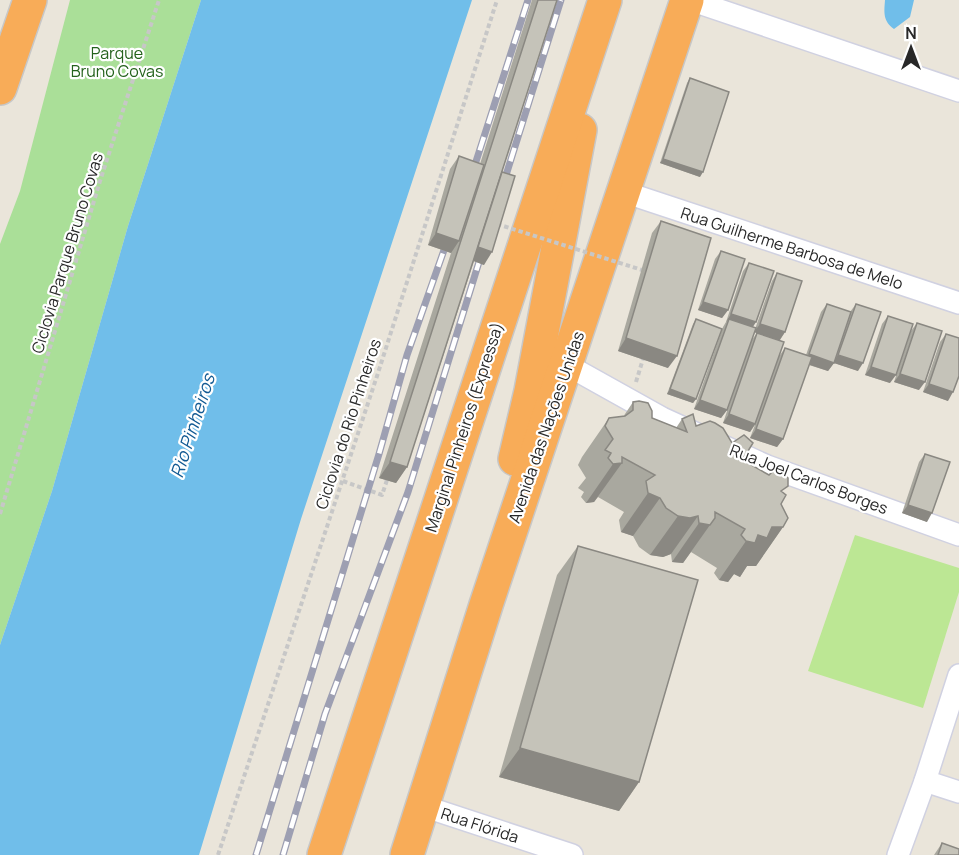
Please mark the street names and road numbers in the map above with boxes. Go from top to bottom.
street label: Ciclovia Parque Bruno Covas [26,150,108,356]
street label: Rua Guilherme Barbosa de Melo [678,202,906,294]
street label: Marginal Pinheiros (Expressa) [420,319,508,535]
street label: Avenida das Nações Unidas [503,328,589,526]
street label: Ciclovia do Rio Pinheiros [310,336,386,512]
street label: Rua Joel Carlos Borges [727,439,891,519]
street label: Rua Flórida [438,802,522,848]

